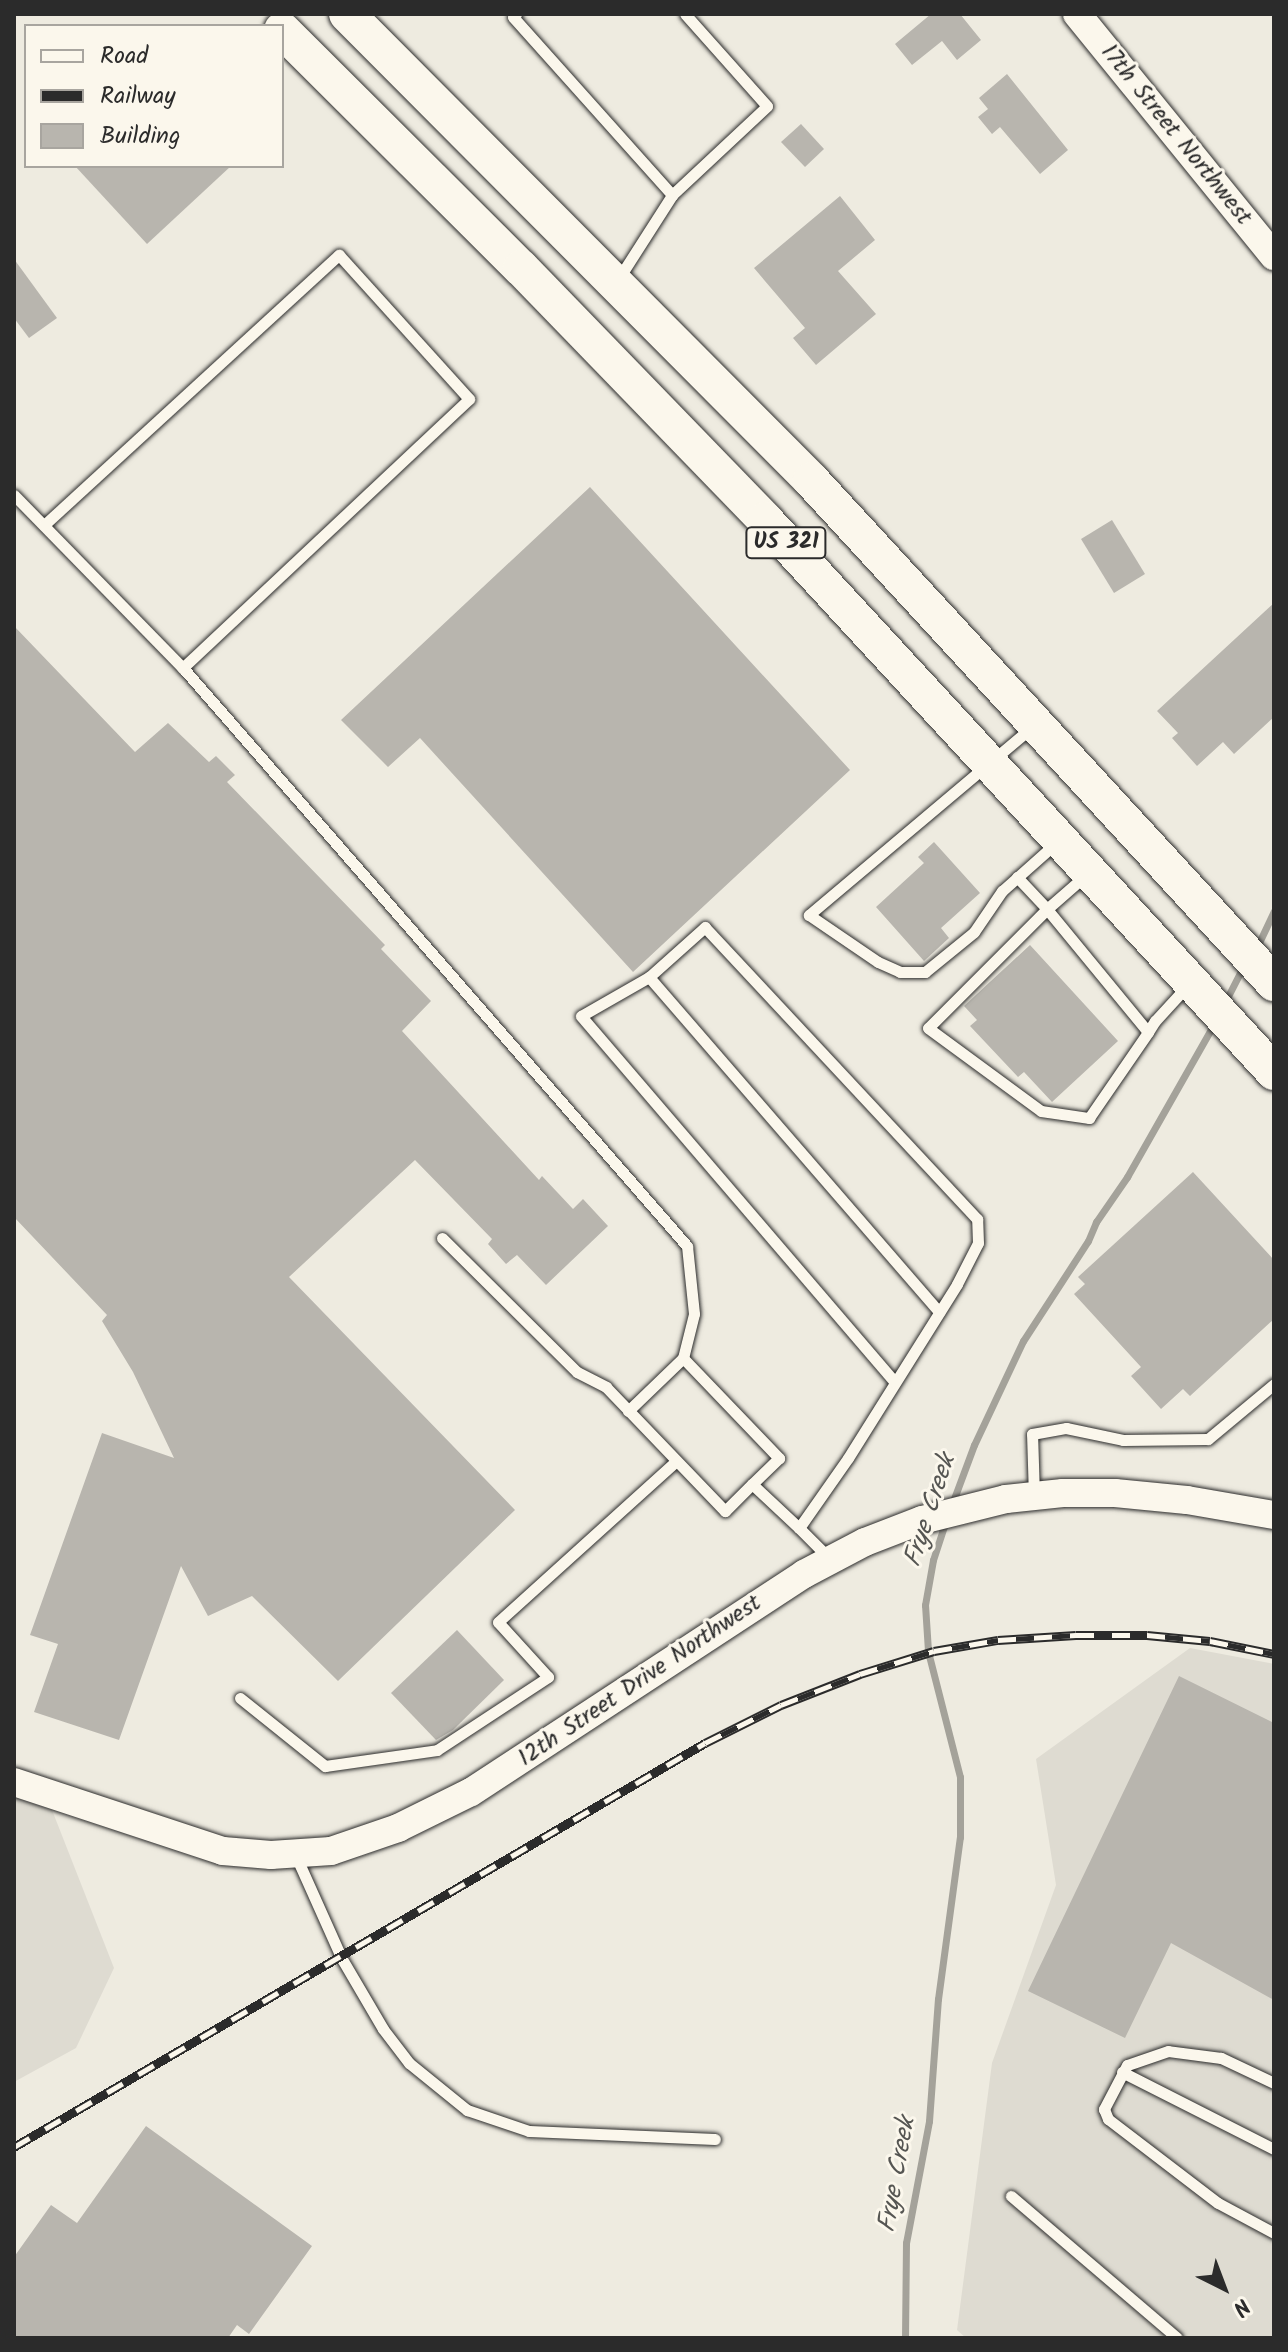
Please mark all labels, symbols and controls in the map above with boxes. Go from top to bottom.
legend [24,24,284,168]
text: Road [100,37,148,76]
street label: 17th Street Northwest [1094,39,1258,231]
text: Railway [100,77,176,116]
text: Building [100,117,180,156]
road number: US 321 [744,525,828,561]
water label: Frye Creek [898,1451,964,1571]
street label: 12th Street Drive Northwest [513,1589,767,1773]
water label: Frye Creek [873,2115,923,2235]
north arrow [1184,2248,1264,2328]
text: N [1224,2289,1257,2324]

